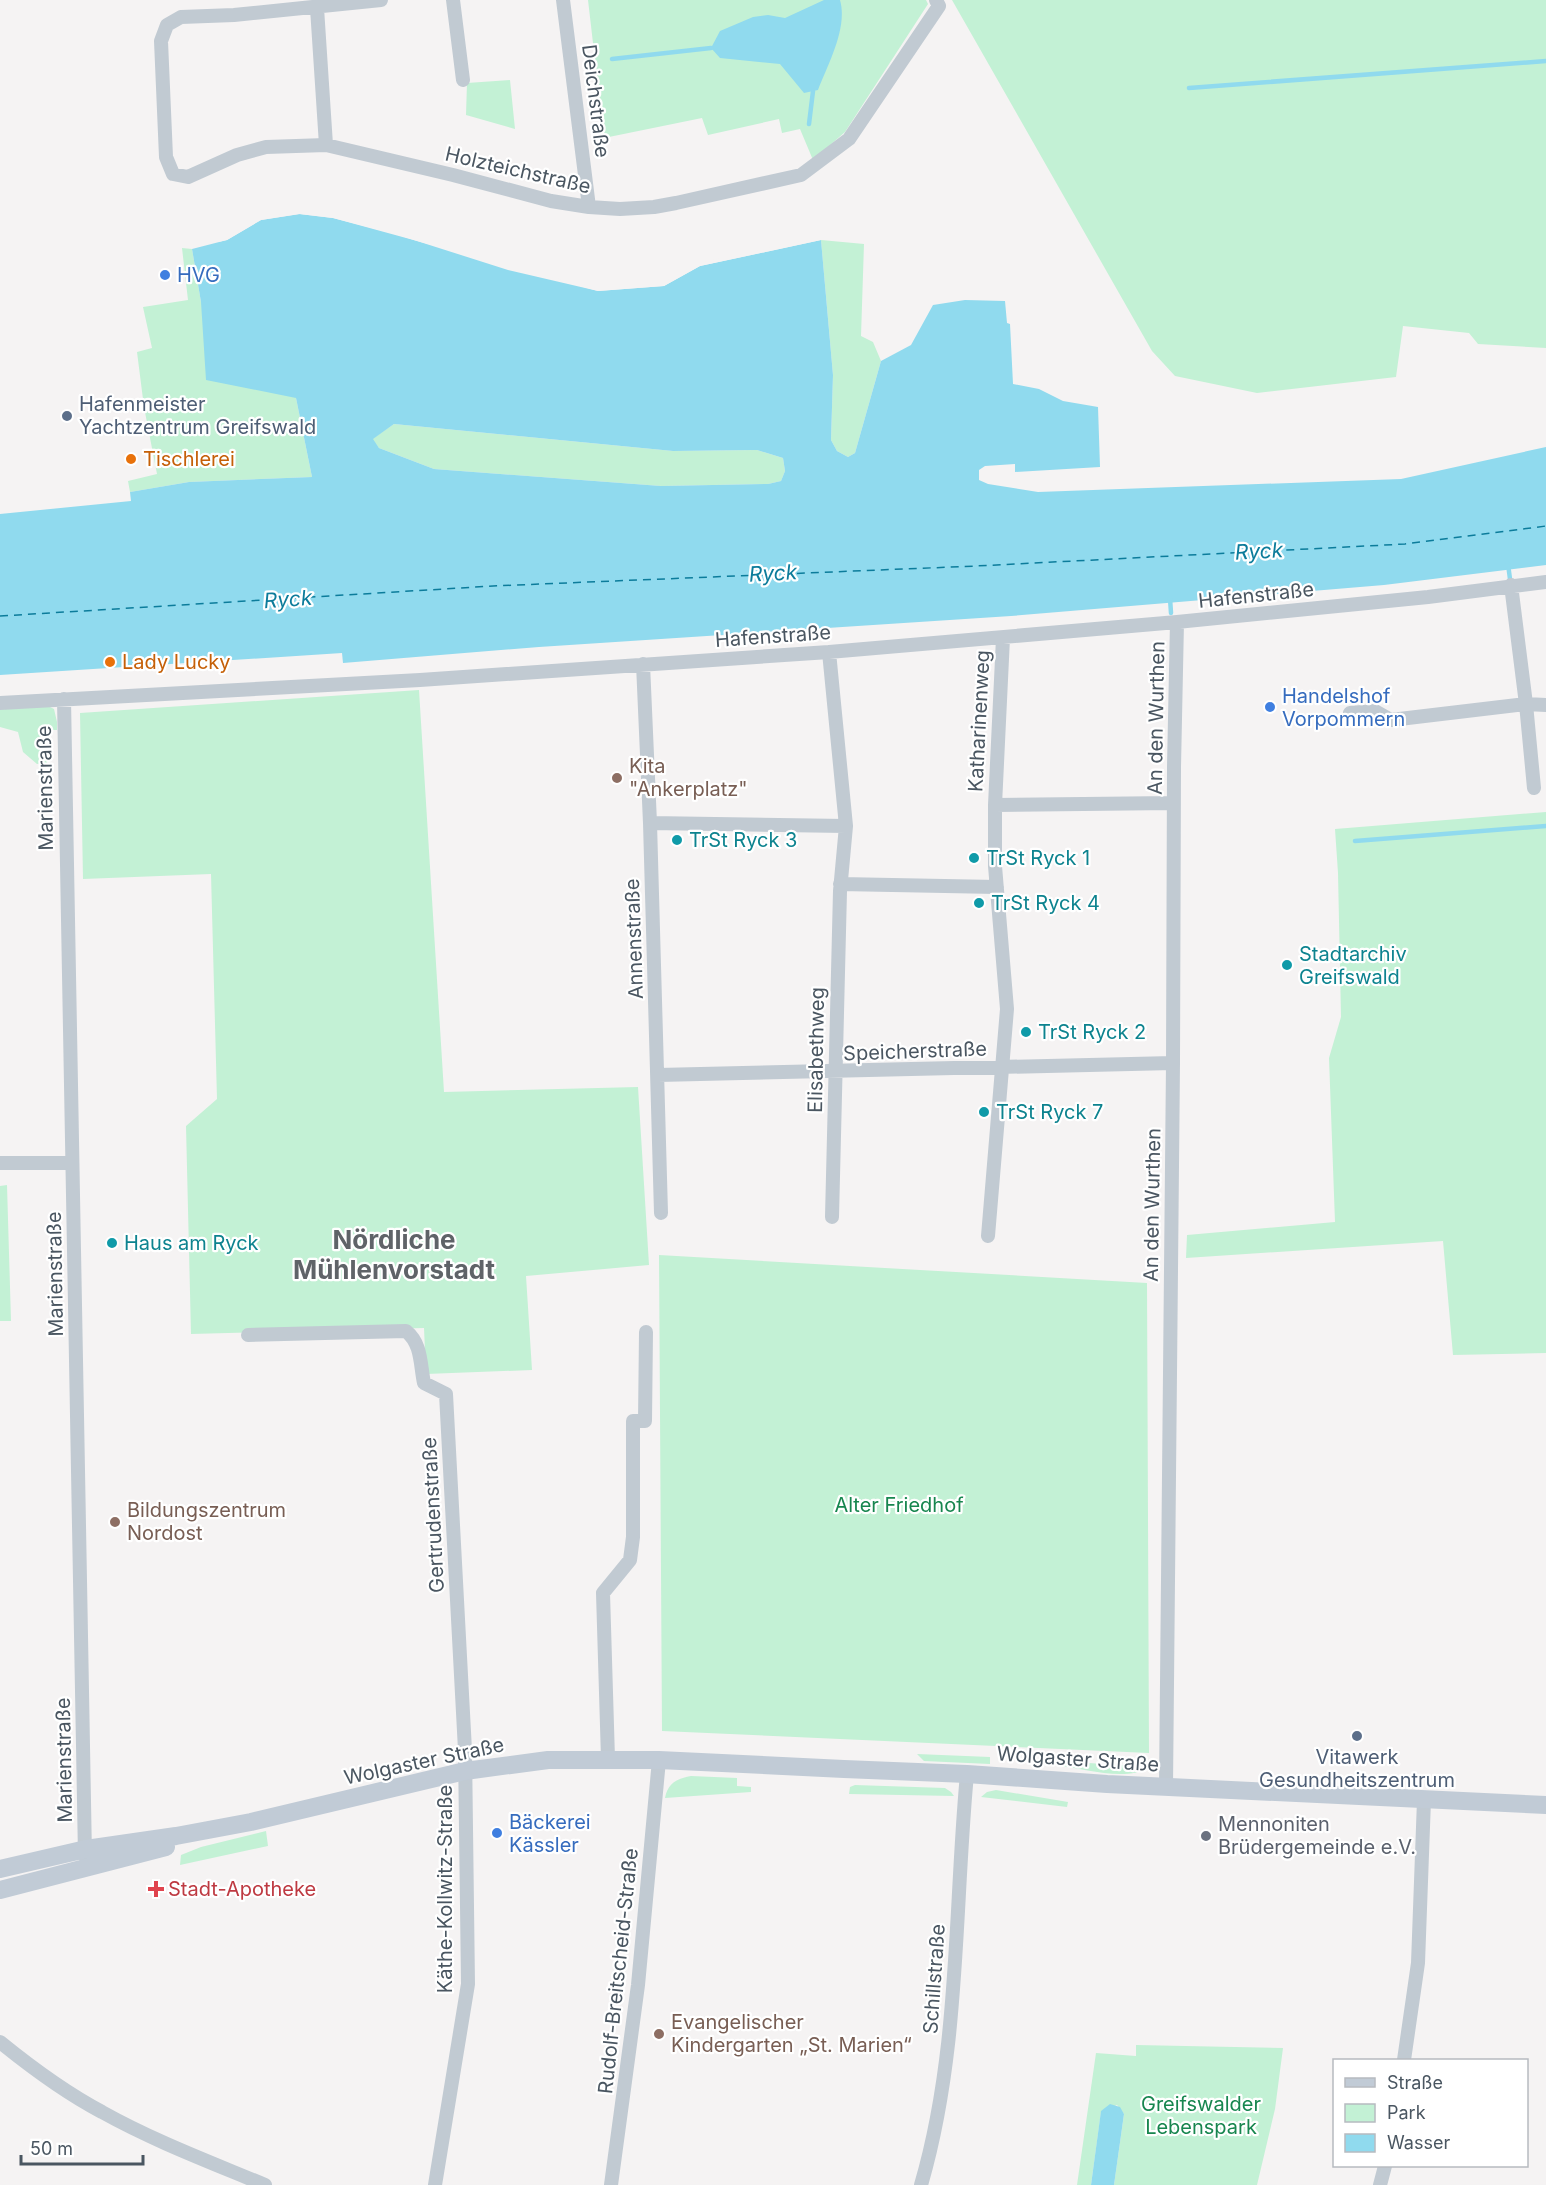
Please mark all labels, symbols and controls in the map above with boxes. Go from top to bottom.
street label: Deichstraße [577,43,615,159]
street label: Holzteichstraße [443,142,593,198]
place label: HVG [177,263,220,287]
marker: HVG [158,268,172,282]
place label: Hafenmeister Yachtzentrum Greifswald [79,392,316,439]
marker: Hafenmeister Yachtzentrum Greifswald [60,409,74,423]
place label: Tischlerei [143,447,235,471]
marker: Tischlerei [124,452,138,466]
water label: Ryck [1234,537,1284,565]
water label: Ryck [748,559,798,587]
street label: Hafenstraße [1197,577,1315,613]
water label: Ryck [263,585,313,613]
street label: Hafenstraße [714,620,832,652]
street label: An den Wurthen [1143,641,1169,795]
street label: Katharinenweg [963,649,995,793]
place label: Lady Lucky [122,650,231,674]
marker: Lady Lucky [103,655,117,669]
place label: Handelshof Vorpommern [1282,684,1405,731]
marker: Handelshof Vorpommern [1263,700,1277,714]
street label: Marienstraße [32,725,58,851]
place label: Kita "Ankerplatz" [629,754,748,801]
marker: Kita "Ankerplatz" [610,771,624,785]
place label: TrSt Ryck 3 [689,828,797,852]
marker: TrSt Ryck 3 [670,833,684,847]
place label: TrSt Ryck 1 [986,846,1090,870]
marker: TrSt Ryck 1 [967,851,981,865]
street label: Annenstraße [620,878,648,1000]
place label: TrSt Ryck 4 [991,891,1100,915]
marker: TrSt Ryck 4 [972,896,986,910]
place label: Stadtarchiv Greifswald [1299,942,1407,989]
marker: Stadtarchiv Greifswald [1280,958,1294,972]
street label: Elisabethweg [803,987,829,1113]
place label: TrSt Ryck 2 [1038,1020,1146,1044]
marker: TrSt Ryck 2 [1019,1025,1033,1039]
street label: Speicherstraße [843,1036,987,1066]
place label: TrSt Ryck 7 [996,1100,1103,1124]
marker: TrSt Ryck 7 [977,1105,991,1119]
street label: An den Wurthen [1139,1128,1165,1282]
street label: Marienstraße [42,1211,68,1337]
district label: Nördliche Mühlenvorstadt [293,1224,496,1285]
place label: Haus am Ryck [124,1231,259,1255]
marker: Haus am Ryck [105,1236,119,1250]
street label: Gertrudenstraße [417,1437,449,1593]
park label: Alter Friedhof [834,1493,964,1517]
place label: Bildungszentrum Nordost [127,1498,286,1545]
marker: Bildungszentrum Nordost [108,1515,122,1529]
street label: Marienstraße [51,1697,77,1823]
marker: Vitawerk Gesundheitszentrum [1350,1729,1364,1743]
street label: Wolgaster Straße [342,1732,506,1790]
street label: Wolgaster Straße [996,1741,1160,1777]
place label: Vitawerk Gesundheitszentrum [1259,1745,1455,1792]
street label: Käthe-Kollwitz-Straße [433,1785,457,1993]
place label: Bäckerei Kässler [509,1810,591,1857]
place label: Mennoniten Brüdergemeinde e.V. [1218,1812,1416,1859]
marker: Bäckerei Kässler [490,1826,504,1840]
marker: Mennoniten Brüdergemeinde e.V. [1199,1829,1213,1843]
street label: Rudolf-Breitscheid-Straße [593,1847,643,2095]
place label: Stadt-Apotheke [168,1877,316,1901]
marker: Stadt-Apotheke [149,1882,163,1896]
street label: Schillstraße [918,1923,950,2035]
place label: Evangelischer Kindergarten „St. Marien“ [671,2010,912,2057]
marker: Evangelischer Kindergarten „St. Marien“ [652,2027,666,2041]
legend [1333,2059,1528,2167]
text: Straße [1387,2072,1443,2093]
park label: Greifswalder Lebenspark [1141,2092,1261,2139]
text: Park [1387,2102,1426,2123]
scale bar [21,2128,142,2166]
text: Wasser [1387,2132,1450,2153]
text: 50 m [30,2138,73,2159]

